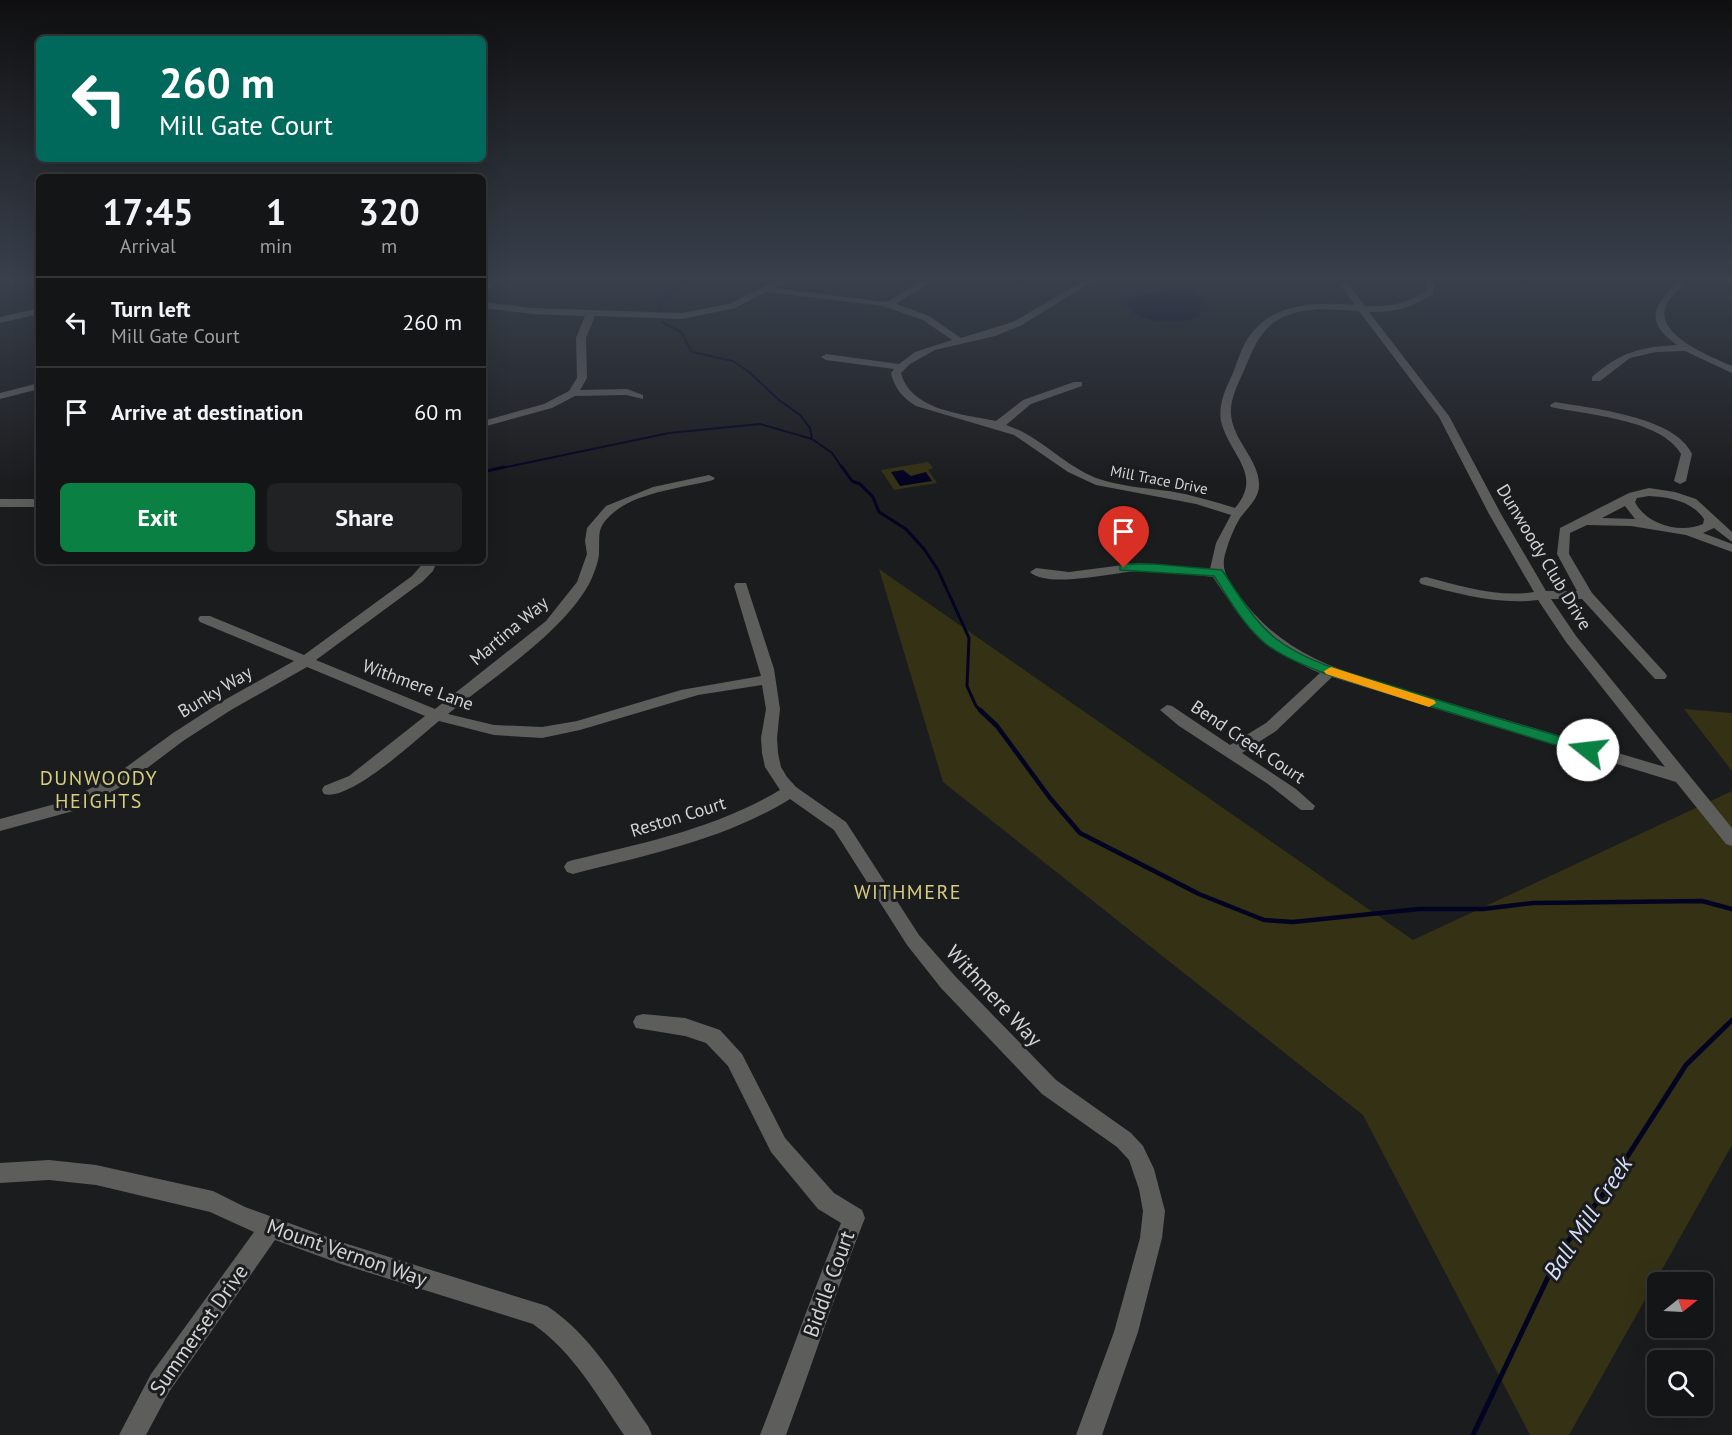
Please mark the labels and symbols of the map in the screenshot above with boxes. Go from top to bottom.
street label: Mill Trace Drive [1109,461,1210,498]
street label: Dunwoody Club Drive [1492,480,1597,634]
pin [1098,506,1149,568]
street label: Martina Way [465,591,553,670]
street label: Withmere Lane [360,654,477,715]
street label: Bunky Way [174,660,256,723]
street label: Bend Creek Court [1187,695,1310,788]
position arrow [1556,718,1620,782]
district label: DUNWOODY HEIGHTS [40,765,158,814]
street label: Reston Court [627,791,728,842]
district label: WITHMERE [854,879,962,905]
street label: Withmere Way [940,939,1048,1052]
water label: Ball Mill Creek [1536,1149,1640,1285]
street label: Mount Vernon Way [264,1213,431,1293]
street label: Biddle Court [797,1227,860,1341]
street label: Summerset Drive [143,1259,254,1400]
north arrow [1647,1272,1713,1338]

